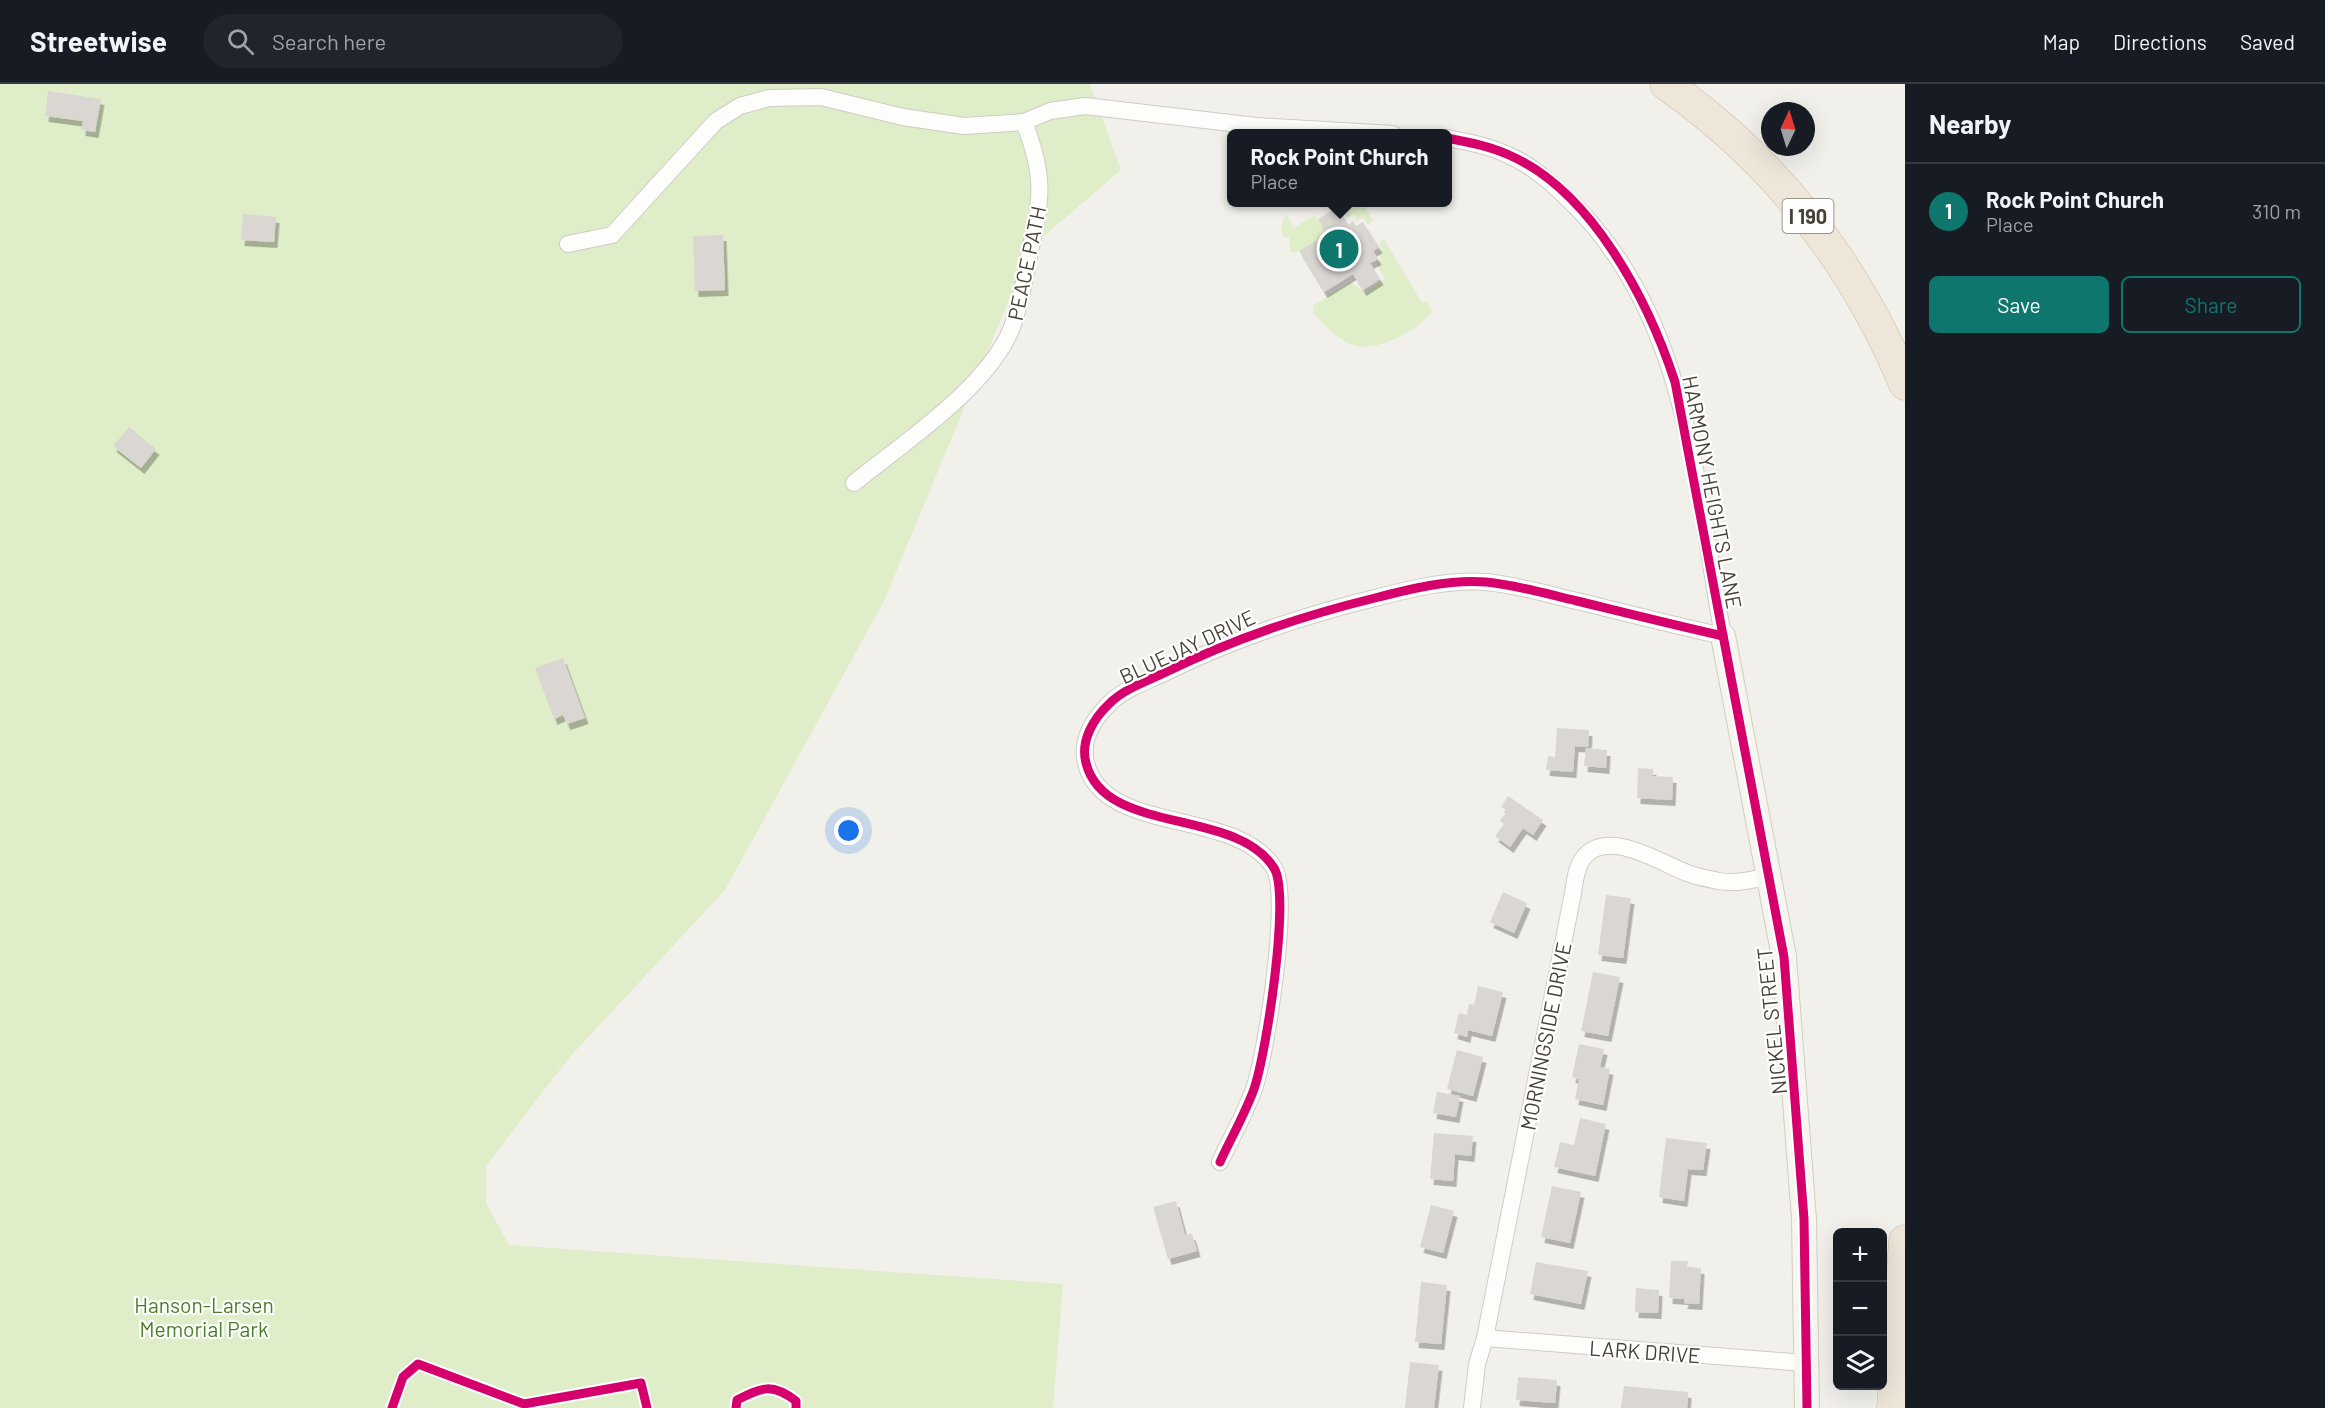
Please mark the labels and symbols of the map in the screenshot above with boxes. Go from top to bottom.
north arrow [1761,102,1815,156]
road number: I 190 [1782,199,1834,233]
street label: PEACE PATH [1002,204,1050,322]
pin: 1 [1320,226,1358,272]
street label: HARMONY HEIGHTS LANE [1678,373,1748,611]
street label: BLUEJAY DRIVE [1115,604,1259,688]
your location [834,816,863,845]
street label: MORNINGSIDE DRIVE [1514,940,1576,1132]
street label: NICKEL STREET [1751,946,1791,1096]
park label: Hanson-Larsen Memorial Park [134,1292,274,1341]
street label: LARK DRIVE [1589,1335,1701,1367]

